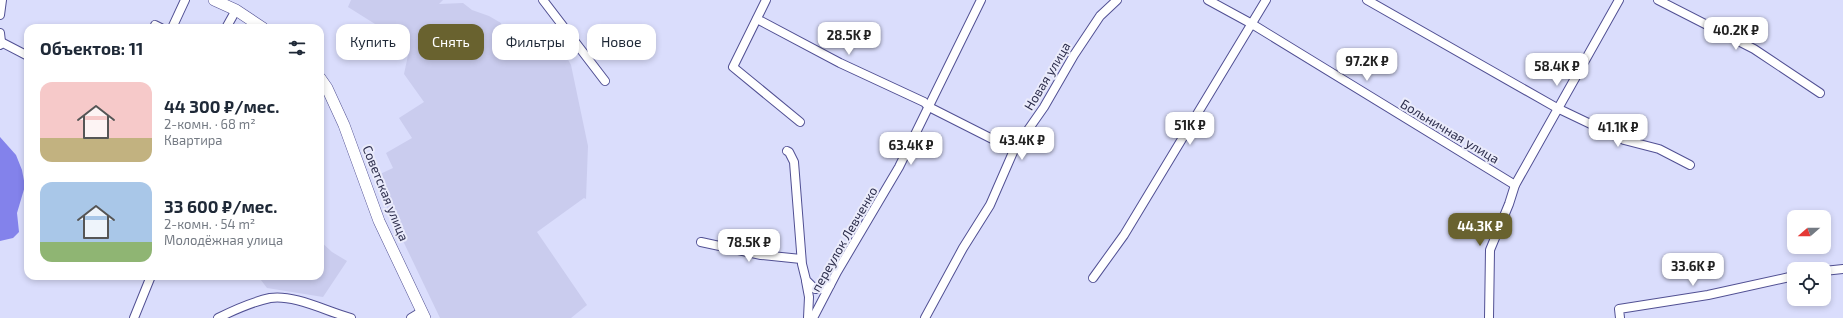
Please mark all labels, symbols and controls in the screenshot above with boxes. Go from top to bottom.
pin: 40.2K ₽ [1699,17,1773,51]
pin: 28.5K ₽ [812,22,886,56]
text: 40.2K ₽ [1713,22,1759,38]
chip: Купить [336,24,410,60]
chip: Снять [418,24,484,60]
chip: Фильтры [492,24,579,60]
chip: Новое [587,24,656,60]
text: 28.5K ₽ [827,27,871,43]
icon: filters [286,37,308,59]
text: Объектов: 11 [40,38,143,58]
street label: Новая улица [1020,39,1074,113]
pin: 97.2K ₽ [1330,48,1404,82]
text: 97.2K ₽ [1345,53,1389,69]
pin: 58.4K ₽ [1520,53,1594,87]
text: 58.4K ₽ [1534,58,1580,74]
street label: Больничная улица [1398,95,1502,167]
text: 44 300 ₽/мес. [164,96,279,116]
icon: home [72,98,120,146]
pin: 51K ₽ [1162,112,1218,146]
pin: 41.1K ₽ [1581,114,1655,148]
text: 2-комн. · 68 m² [164,116,256,132]
text: 51K ₽ [1174,117,1206,133]
text: 41.1K ₽ [1598,119,1638,135]
pin: 43.4K ₽ [985,127,1059,161]
text: Квартира [164,132,223,148]
pin: 63.4K ₽ [874,132,948,166]
text: 43.4K ₽ [999,132,1045,148]
text: 63.4K ₽ [888,137,934,153]
street label: Советская улица [360,143,412,243]
street label: переулок Левченко [807,184,881,294]
text: 33 600 ₽/мес. [164,196,277,216]
icon: home [72,198,120,246]
north arrow [1787,210,1831,254]
map controls [1787,210,1831,306]
pin: 44.3K ₽ [1443,213,1517,247]
text: 2-комн. · 54 m² [164,216,255,232]
text: 44.3K ₽ [1457,218,1503,234]
pin: 78.5K ₽ [712,229,786,263]
text: Молодёжная улица [164,232,283,248]
text: 78.5K ₽ [727,234,771,250]
pin: 33.6K ₽ [1656,253,1730,287]
text: 33.6K ₽ [1671,258,1715,274]
button: locate [1787,262,1831,306]

